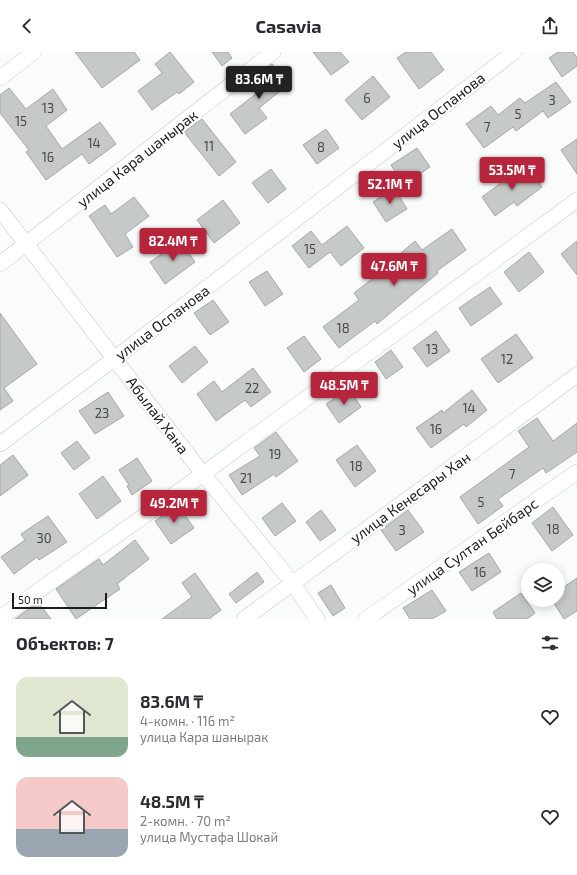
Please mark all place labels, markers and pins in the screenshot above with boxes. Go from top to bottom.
pin: 83.6M ₸ [222,66,296,100]
pin: 53.5M ₸ [475,157,549,191]
pin: 52.1M ₸ [353,171,427,205]
pin: 82.4M ₸ [136,228,210,262]
pin: 47.6M ₸ [357,253,431,287]
pin: 48.5M ₸ [307,372,381,406]
pin: 49.2M ₸ [137,490,211,524]

